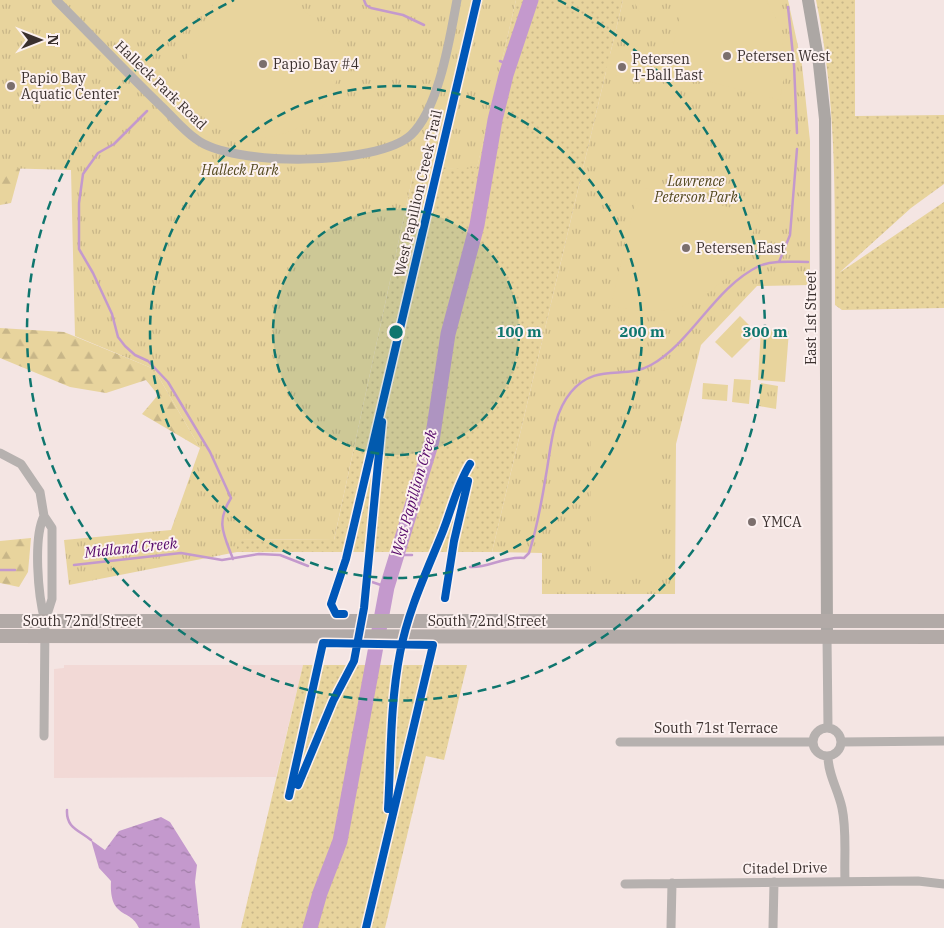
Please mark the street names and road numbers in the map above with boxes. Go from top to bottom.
street label: Halleck Park Road [111,37,211,134]
street label: West Papillion Creek Trail [390,108,446,278]
street label: East 1st Street [802,271,820,365]
street label: South 72nd Street [23,612,141,630]
street label: South 72nd Street [428,612,546,630]
street label: South 71st Terrace [654,719,778,737]
street label: Citadel Drive [742,858,828,878]

